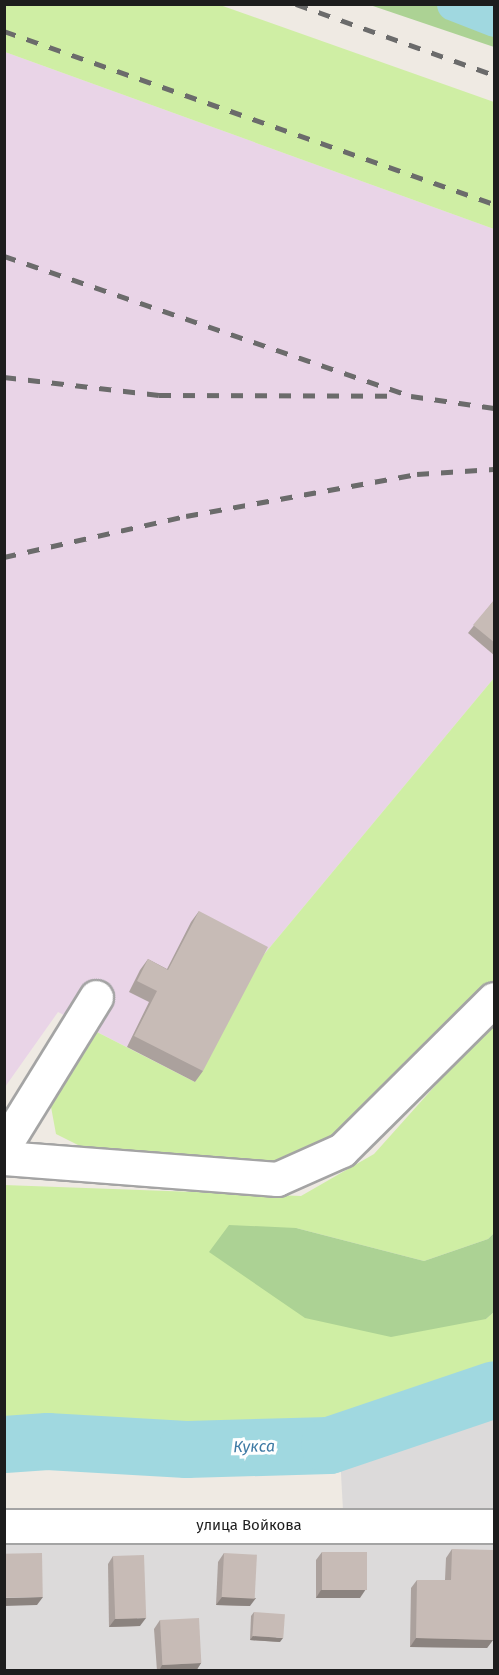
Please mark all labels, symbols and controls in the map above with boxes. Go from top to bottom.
water label: Кукса [233,1437,275,1457]
street label: улица Войкова [196,1517,302,1535]

